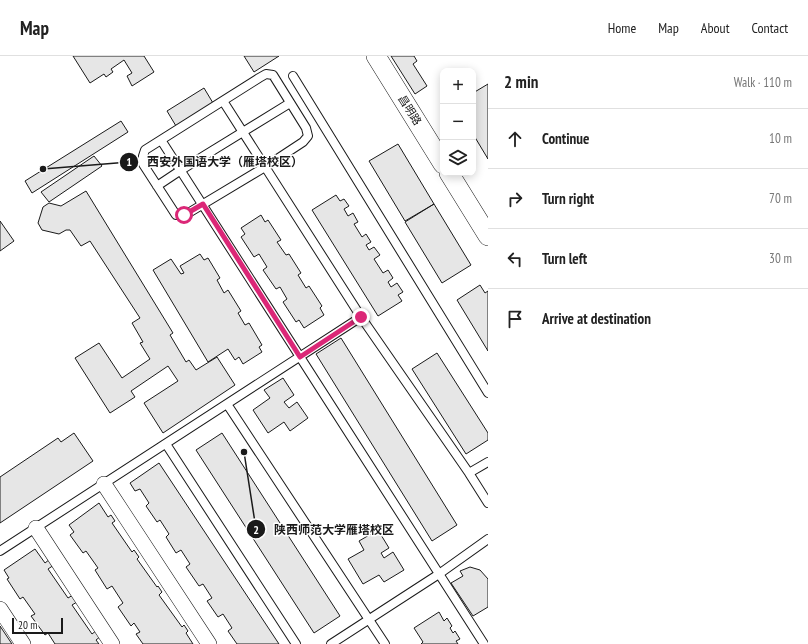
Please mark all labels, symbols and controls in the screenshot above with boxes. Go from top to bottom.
text: Map [20,16,49,40]
text: Home [608,19,636,37]
text: Map [658,19,679,37]
text: About [701,19,730,37]
text: Contact [752,19,788,37]
map controls [440,68,476,176]
button: + [440,68,476,104]
text: 2 min [504,71,538,93]
text: Walk · 110 m [734,74,792,91]
street label: 昌明路 [395,92,425,128]
button: − [440,104,476,140]
icon: ahead [504,128,526,150]
text: Continue [542,129,589,148]
text: 10 m [769,130,792,147]
button: layers [440,140,476,176]
callout: 西安外国语大学（雁塔校区） [119,150,311,174]
text: 1 [126,154,132,169]
text: 西安外国语大学（雁塔校区） [147,154,303,169]
icon: right [504,188,526,210]
text: Turn right [542,189,594,208]
text: 70 m [769,190,792,207]
route start [175,206,193,224]
icon: left [504,248,526,270]
text: Turn left [542,249,587,268]
text: 30 m [769,250,792,267]
route end [352,308,370,326]
icon: arrive [504,308,526,330]
text: Arrive at destination [542,309,651,328]
callout: 陕西师范大学雁塔校区 [246,517,402,541]
text: 2 [253,522,259,537]
text: 陕西师范大学雁塔校区 [274,522,394,537]
scale bar [12,616,63,635]
text: 20 m [18,618,37,632]

